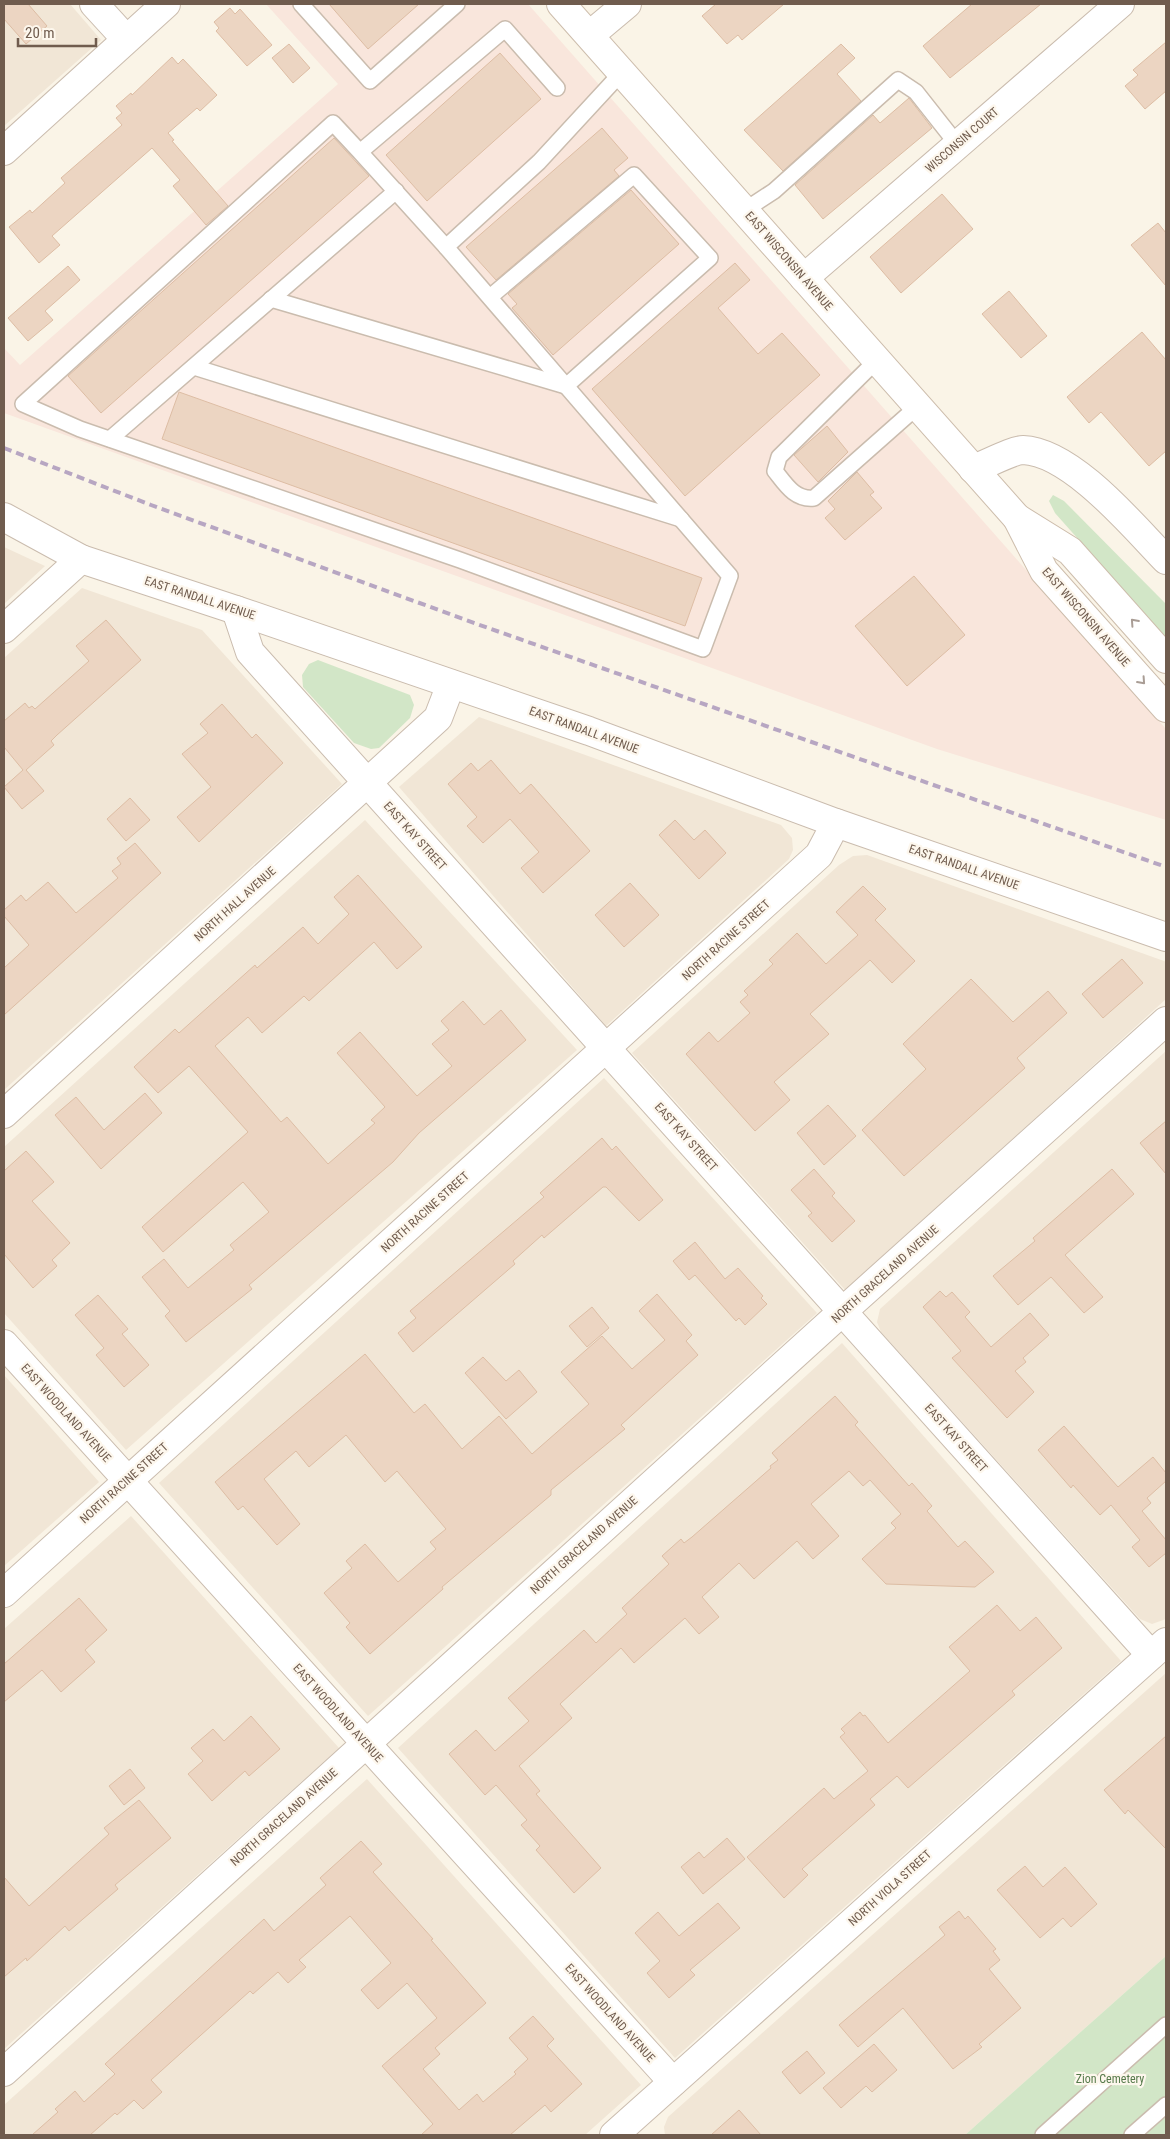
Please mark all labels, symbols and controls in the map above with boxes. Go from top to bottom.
scale bar [18,15,95,47]
text: 20 m [25,24,55,42]
street label: WISCONSIN COURT [923,104,1001,176]
street label: EAST WISCONSIN AVENUE [742,209,836,313]
street label: EAST WISCONSIN AVENUE [1039,565,1133,669]
street label: EAST RANDALL AVENUE [143,573,257,623]
one-way arrow [1131,619,1140,628]
one-way arrow [1136,676,1145,685]
street label: EAST RANDALL AVENUE [527,704,641,756]
street label: EAST KAY STREET [381,799,449,873]
street label: EAST RANDALL AVENUE [907,842,1021,892]
street label: NORTH HALL AVENUE [191,864,279,944]
street label: NORTH RACINE STREET [679,897,773,983]
street label: EAST KAY STREET [652,1100,720,1174]
street label: NORTH RACINE STREET [378,1169,472,1255]
street label: NORTH GRACELAND AVENUE [829,1222,941,1326]
street label: EAST WOODLAND AVENUE [18,1361,114,1465]
street label: EAST KAY STREET [922,1401,990,1475]
street label: NORTH RACINE STREET [77,1440,171,1526]
street label: NORTH GRACELAND AVENUE [528,1493,640,1597]
street label: EAST WOODLAND AVENUE [290,1661,386,1765]
street label: NORTH GRACELAND AVENUE [228,1765,340,1869]
street label: NORTH VIOLA STREET [846,1847,934,1929]
street label: EAST WOODLAND AVENUE [562,1961,658,2065]
park label: Zion Cemetery [1076,2072,1144,2086]

